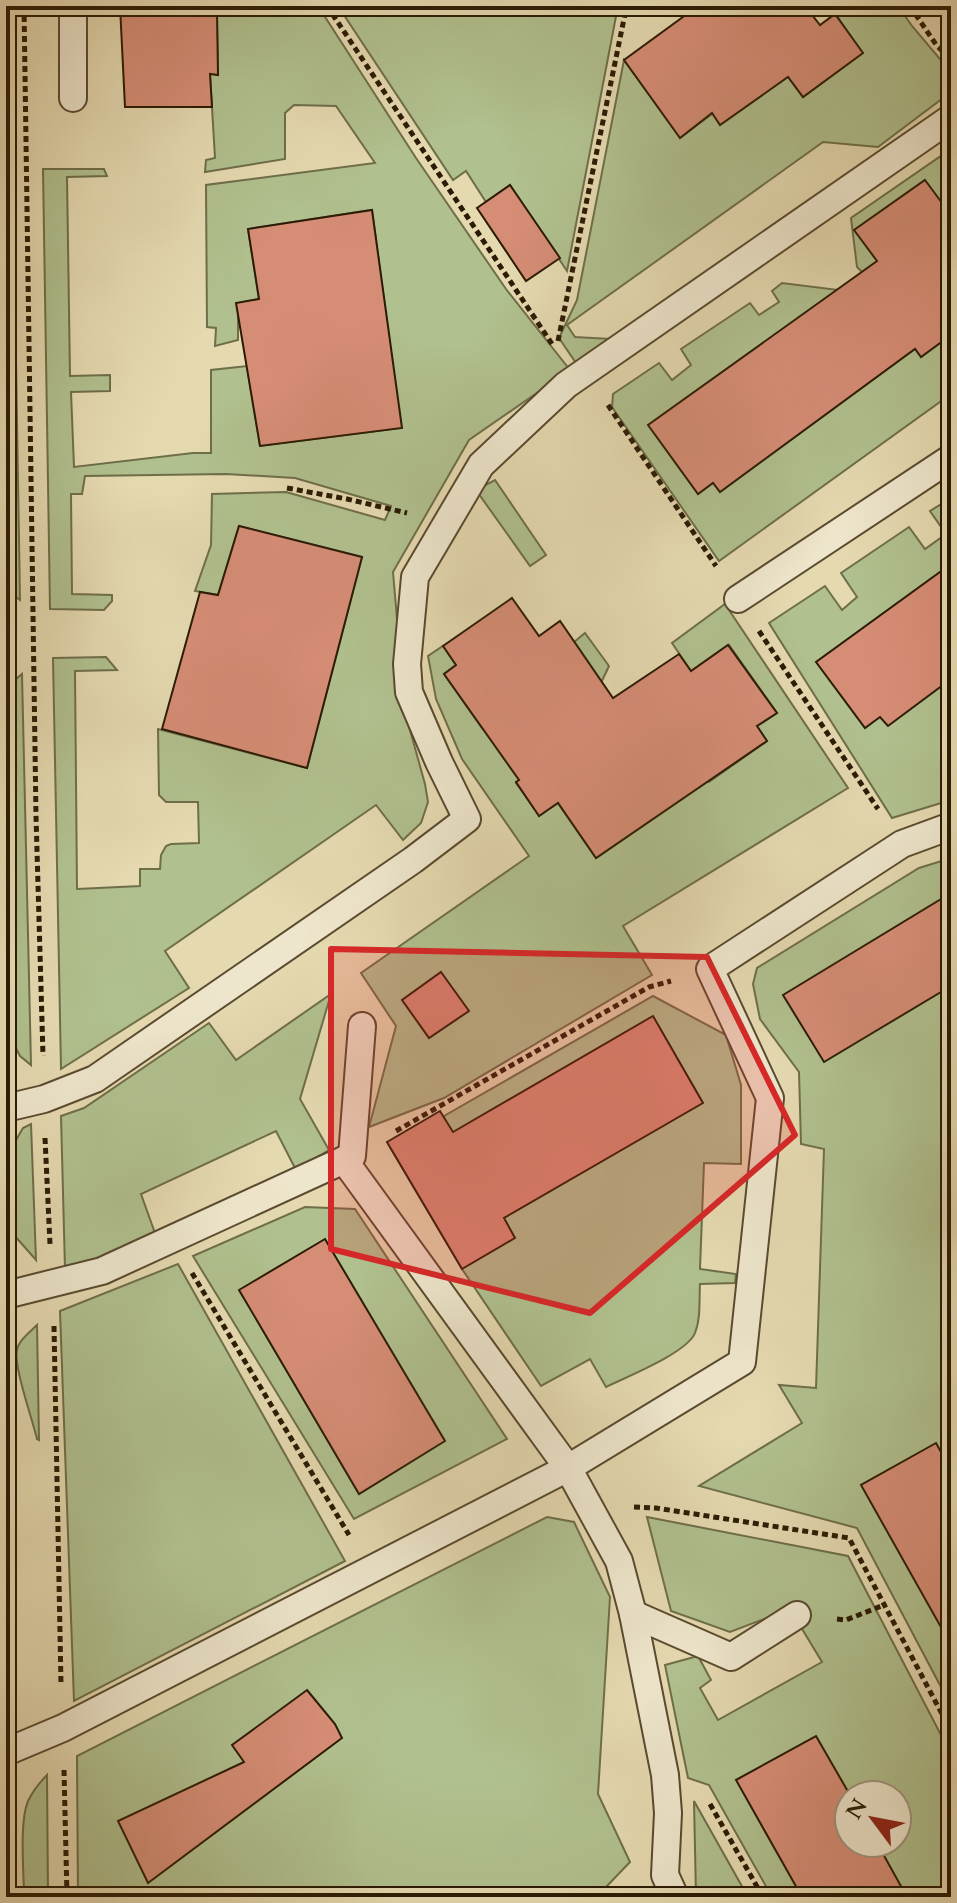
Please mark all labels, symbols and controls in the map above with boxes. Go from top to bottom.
north arrow [833,1779,913,1859]
text: N [839,1793,875,1825]

